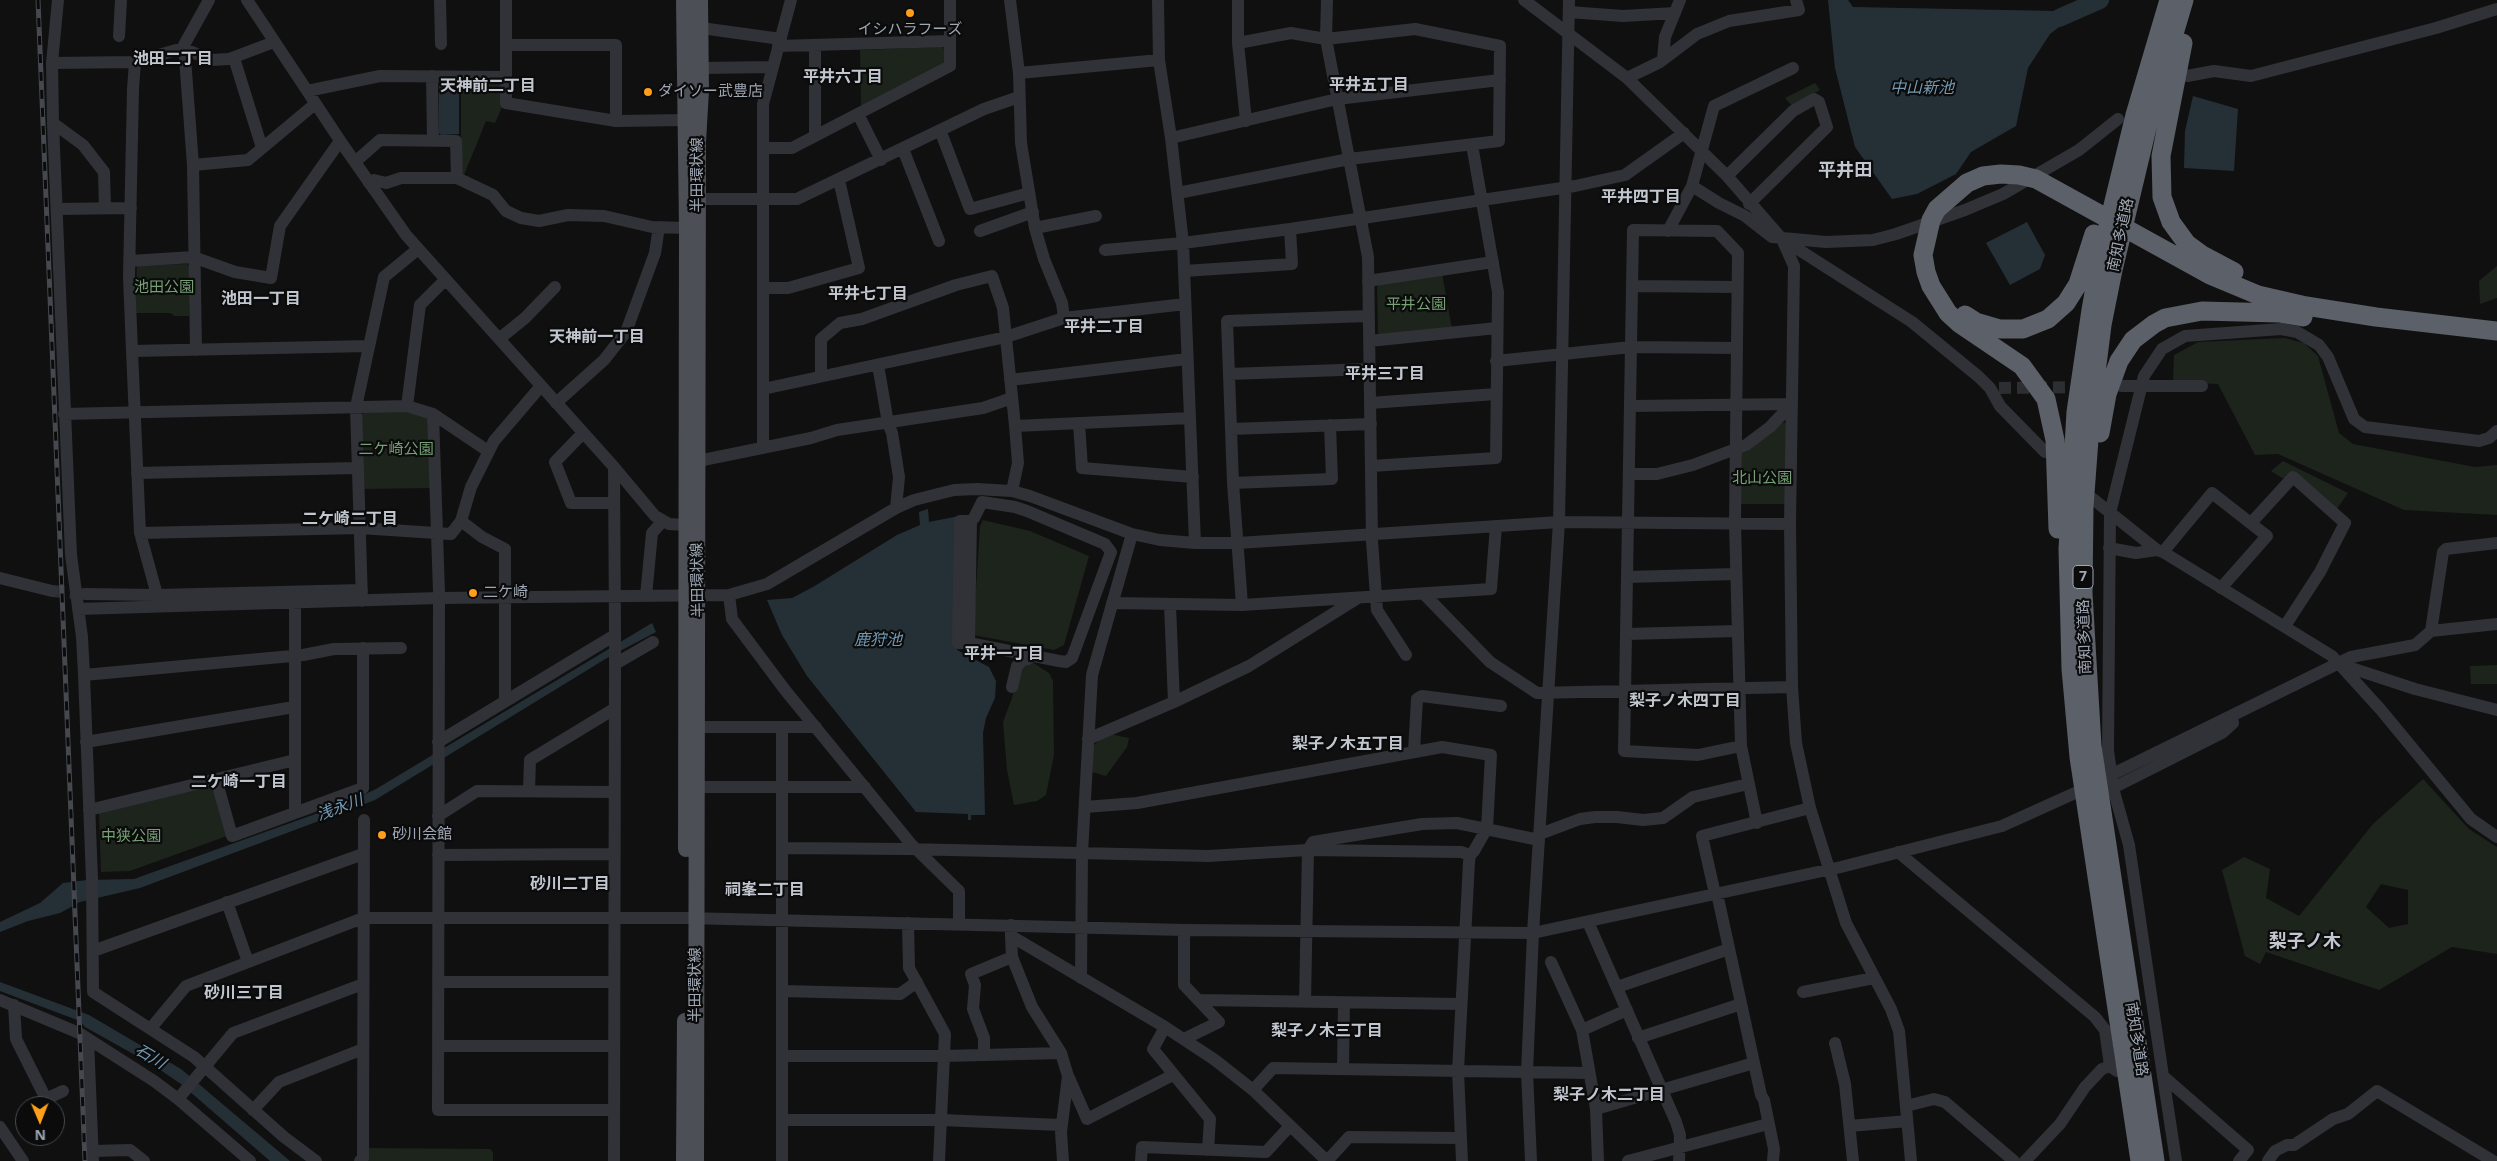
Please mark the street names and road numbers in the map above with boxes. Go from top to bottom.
street label: 半田環状線 [689,138,707,212]
street label: 南知多道路 [2104,196,2138,274]
street label: 半田環状線 [688,542,708,618]
road number: 7 [2073,566,2093,588]
street label: 南知多道路 [2075,599,2095,675]
street label: 半田環状線 [687,948,705,1022]
street label: 南知多道路 [2121,1001,2151,1077]

